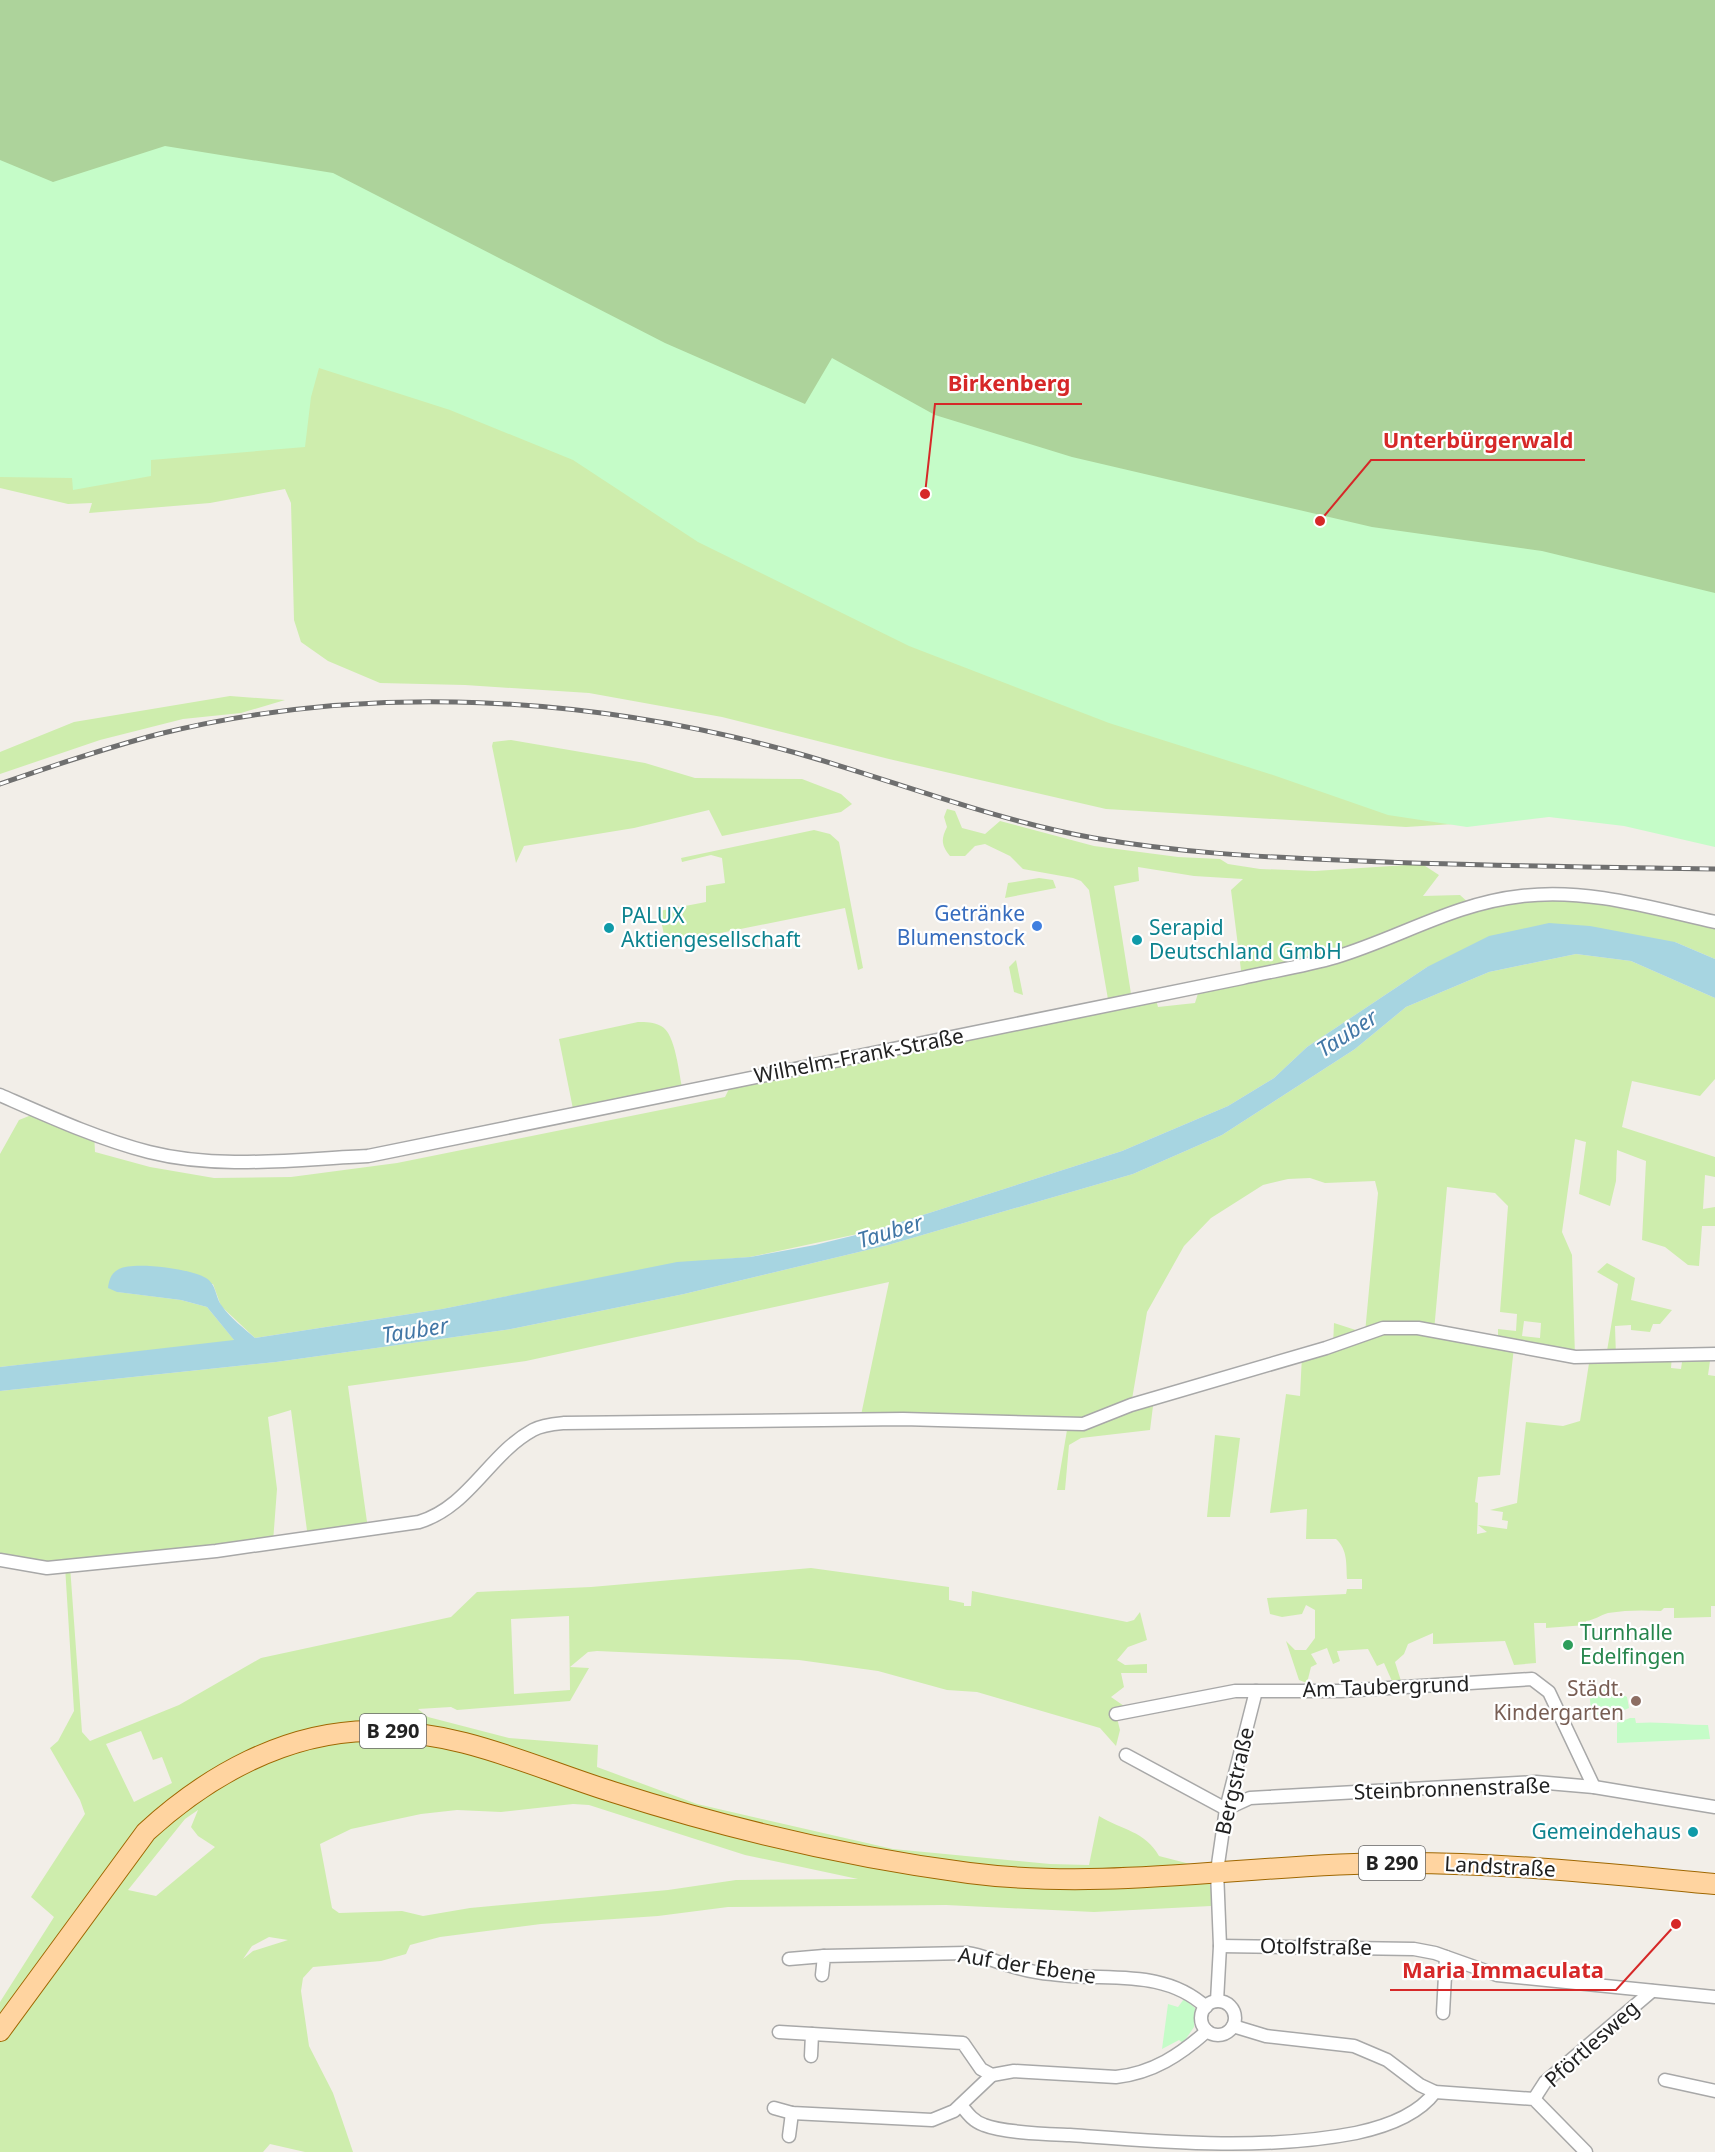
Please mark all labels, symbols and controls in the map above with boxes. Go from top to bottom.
callout: Birkenberg [935,364,1082,404]
text: Birkenberg [948,367,1070,397]
callout: Unterbürgerwald [1371,420,1585,460]
text: Unterbürgerwald [1383,424,1573,454]
place label: Getränke Blumenstock [897,899,1026,951]
place label: PALUX Aktiengesellschaft [621,901,801,953]
place label: Serapid Deutschland GmbH [1149,913,1342,965]
marker: Getränke Blumenstock [1030,919,1044,933]
marker: PALUX Aktiengesellschaft [602,921,616,935]
marker: Serapid Deutschland GmbH [1130,933,1144,947]
water label: Tauber [1310,1001,1384,1063]
street label: Wilhelm-Frank-Straße [752,1021,966,1089]
water label: Tauber [853,1206,927,1254]
water label: Tauber [379,1309,451,1349]
place label: Turnhalle Edelfingen [1580,1618,1685,1670]
marker: Turnhalle Edelfingen [1561,1638,1575,1652]
street label: Am Taubergrund [1302,1669,1470,1703]
place label: Städt. Kindergarten [1494,1674,1624,1726]
marker: Städt. Kindergarten [1629,1694,1643,1708]
road number: B 290 [360,1714,426,1748]
street label: Bergstraße [1208,1724,1260,1837]
street label: Steinbronnenstraße [1353,1771,1551,1805]
place label: Gemeindehaus [1531,1817,1681,1845]
marker: Gemeindehaus [1686,1825,1700,1839]
road number: B 290 [1359,1846,1425,1880]
street label: Landstraße [1444,1849,1556,1883]
street label: Otolfstraße [1260,1931,1372,1961]
street label: Auf der Ebene [956,1940,1098,1990]
callout: Maria Immaculata [1390,1950,1616,1990]
text: Maria Immaculata [1402,1954,1604,1984]
street label: Pförtlesweg [1538,1994,1644,2093]

